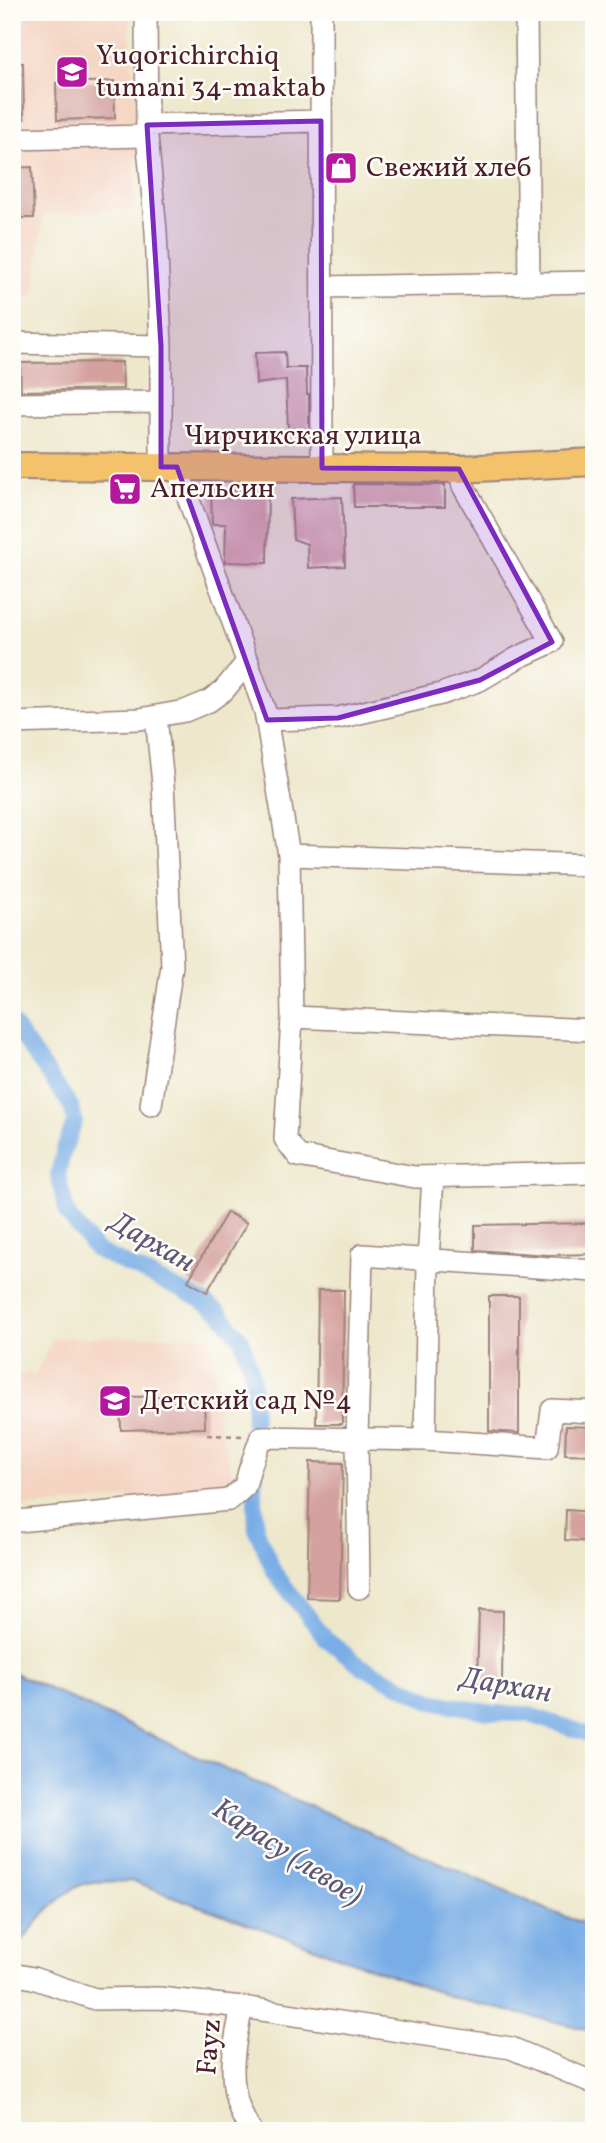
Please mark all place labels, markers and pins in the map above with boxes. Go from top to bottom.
place label: Yuqorichirchiq tumani 34-maktab [96,37,326,108]
school or university icon: Yuqorichirchiq tumani 34-maktab [53,53,91,91]
shop icon: Свежий хлеб [322,149,360,187]
place label: Свежий хлеб [366,149,532,188]
supermarket icon: Апельсин [106,470,144,508]
place label: Апельсин [150,470,275,509]
school or university icon: Детский сад №4 [96,1382,134,1420]
place label: Детский сад №4 [140,1382,352,1421]

